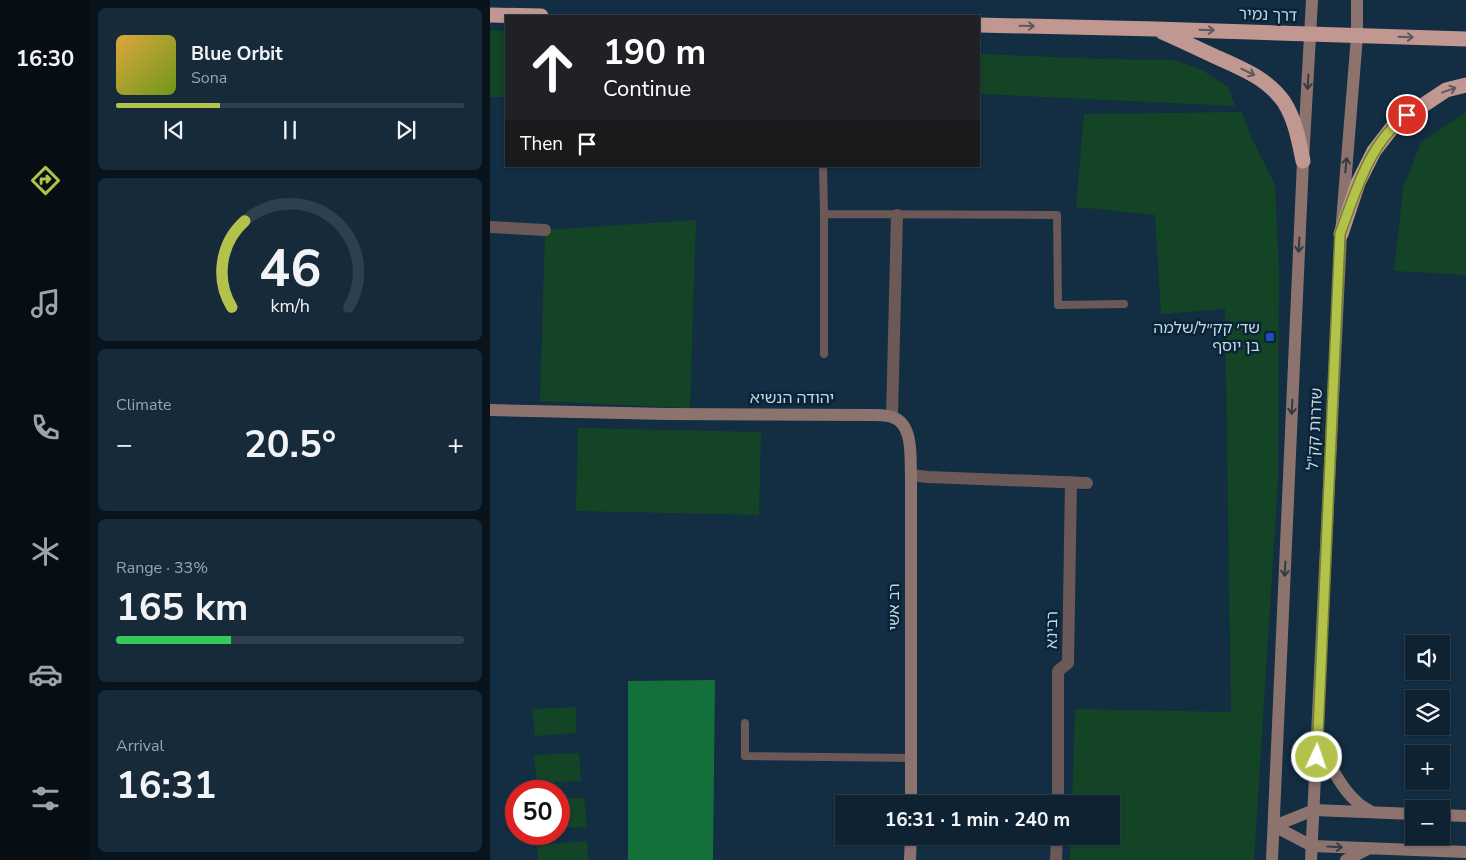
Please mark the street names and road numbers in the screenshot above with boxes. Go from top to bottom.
street label: דרך נמיר [1238,3,1298,27]
street label: יהודה הנשיא [750,387,834,409]
street label: שדרות קק"ל [1302,387,1328,471]
street label: רב אשי [883,583,905,631]
street label: רבינא [1041,611,1063,649]

